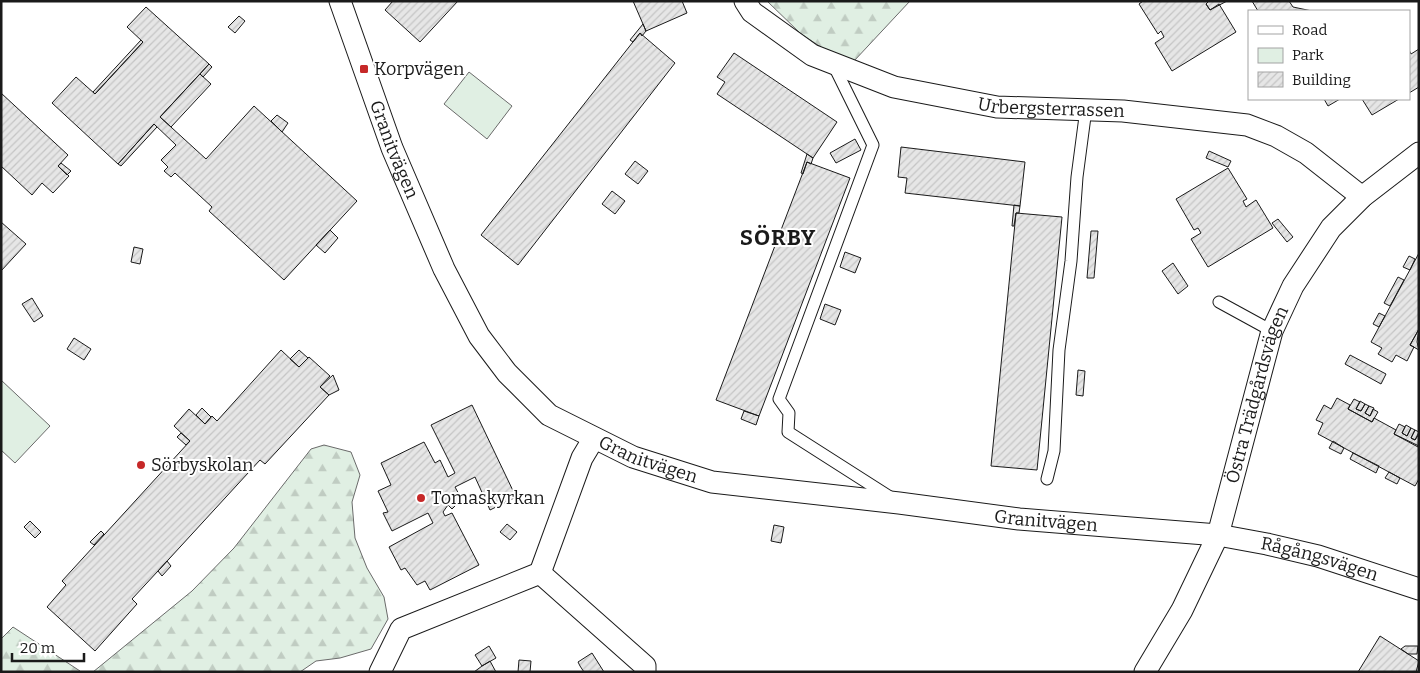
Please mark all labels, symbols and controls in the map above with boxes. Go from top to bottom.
legend [1248,10,1410,100]
text: Road [1292,21,1327,39]
text: Park [1292,46,1324,64]
place label: Korpvägen [374,58,465,80]
marker: Korpvägen [358,63,370,75]
text: Building [1292,71,1351,89]
street label: Urbergsterrassen [976,93,1126,122]
street label: Granitvägen [365,97,424,202]
district label: SÖRBY [740,224,816,251]
street label: Östra Trädgårdsvägen [1221,302,1293,486]
street label: Granitvägen [595,431,701,488]
place label: Sörbyskolan [151,454,254,476]
marker: Sörbyskolan [135,459,147,471]
place label: Tomaskyrkan [431,487,545,509]
marker: Tomaskyrkan [415,492,427,504]
street label: Granitvägen [993,505,1099,536]
street label: Rågångsvägen [1259,532,1381,586]
scale bar [12,630,85,662]
text: 20 m [20,639,56,657]

